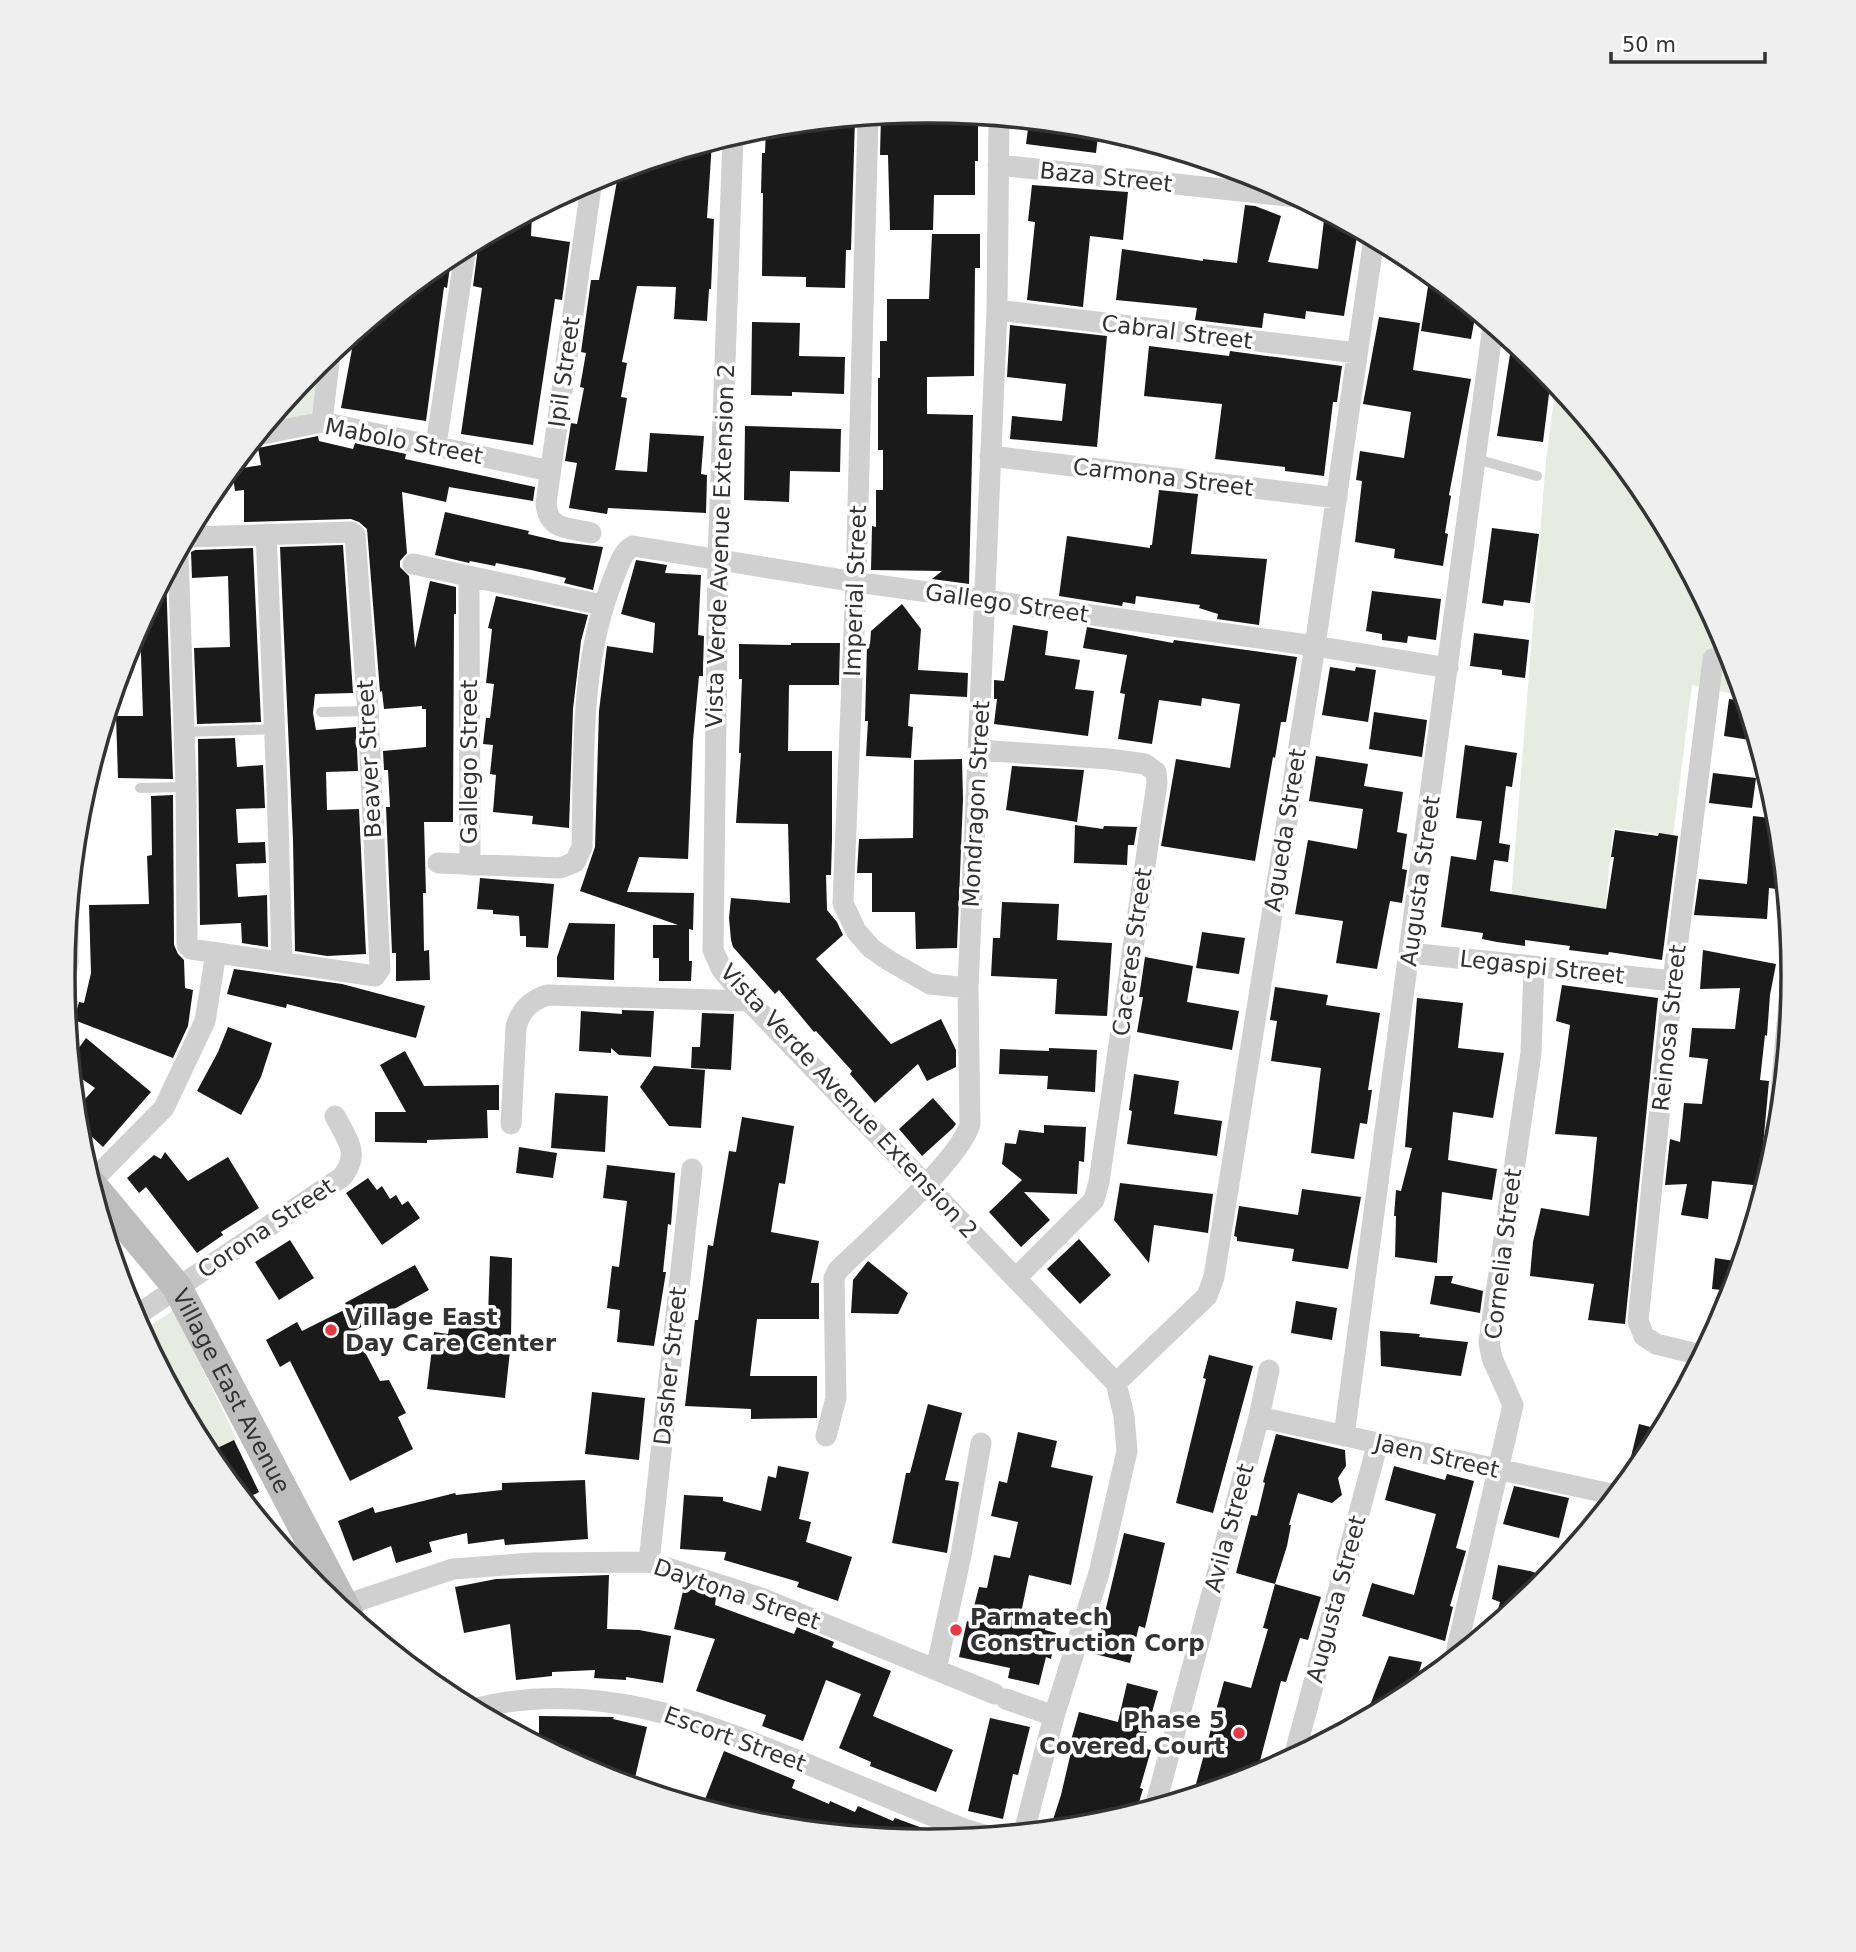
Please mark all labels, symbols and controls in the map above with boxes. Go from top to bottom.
scale bar [1611,21,1765,65]
text: 50 m [1622,33,1676,57]
street label: Baza Street [1038,157,1174,197]
street label: Cabral Street [1100,310,1254,354]
street label: Ipil Street [543,315,585,429]
street label: Vista Verde Avenue Extension 2 [701,363,739,729]
street label: Mabolo Street [323,413,485,469]
street label: Carmona Street [1071,453,1255,501]
street label: Imperial Street [839,505,871,677]
street label: Gallego Street [924,579,1090,627]
street label: Beaver Street [352,679,386,839]
street label: Gallego Street [456,680,482,844]
street label: Mondragon Street [958,700,994,908]
street label: Agueda Street [1259,747,1311,913]
street label: Augusta Street [1395,794,1445,968]
street label: Caceres Street [1107,866,1157,1038]
street label: Reinosa Street [1647,943,1691,1113]
street label: Legaspi Street [1458,945,1626,989]
street label: Vista Verde Avenue Extension 2 [715,959,983,1243]
street label: Cornelia Street [1480,1167,1526,1341]
street label: Corona Street [193,1173,339,1283]
street label: Village East Avenue [167,1284,296,1497]
street label: Dasher Street [649,1285,691,1447]
place label: Village East Day Care Center [345,1304,557,1356]
marker: Village East Day Care Center [323,1322,339,1338]
street label: Jaen Street [1370,1429,1502,1483]
street label: Avila Street [1199,1461,1259,1595]
street label: Augusta Street [1301,1513,1371,1685]
street label: Daytona Street [650,1553,824,1635]
place label: Parmatech Construction Corp [970,1604,1205,1656]
marker: Parmatech Construction Corp [948,1622,964,1638]
street label: Escort Street [661,1701,809,1777]
place label: Phase 5 Covered Court [1039,1707,1225,1759]
marker: Phase 5 Covered Court [1231,1725,1247,1741]

